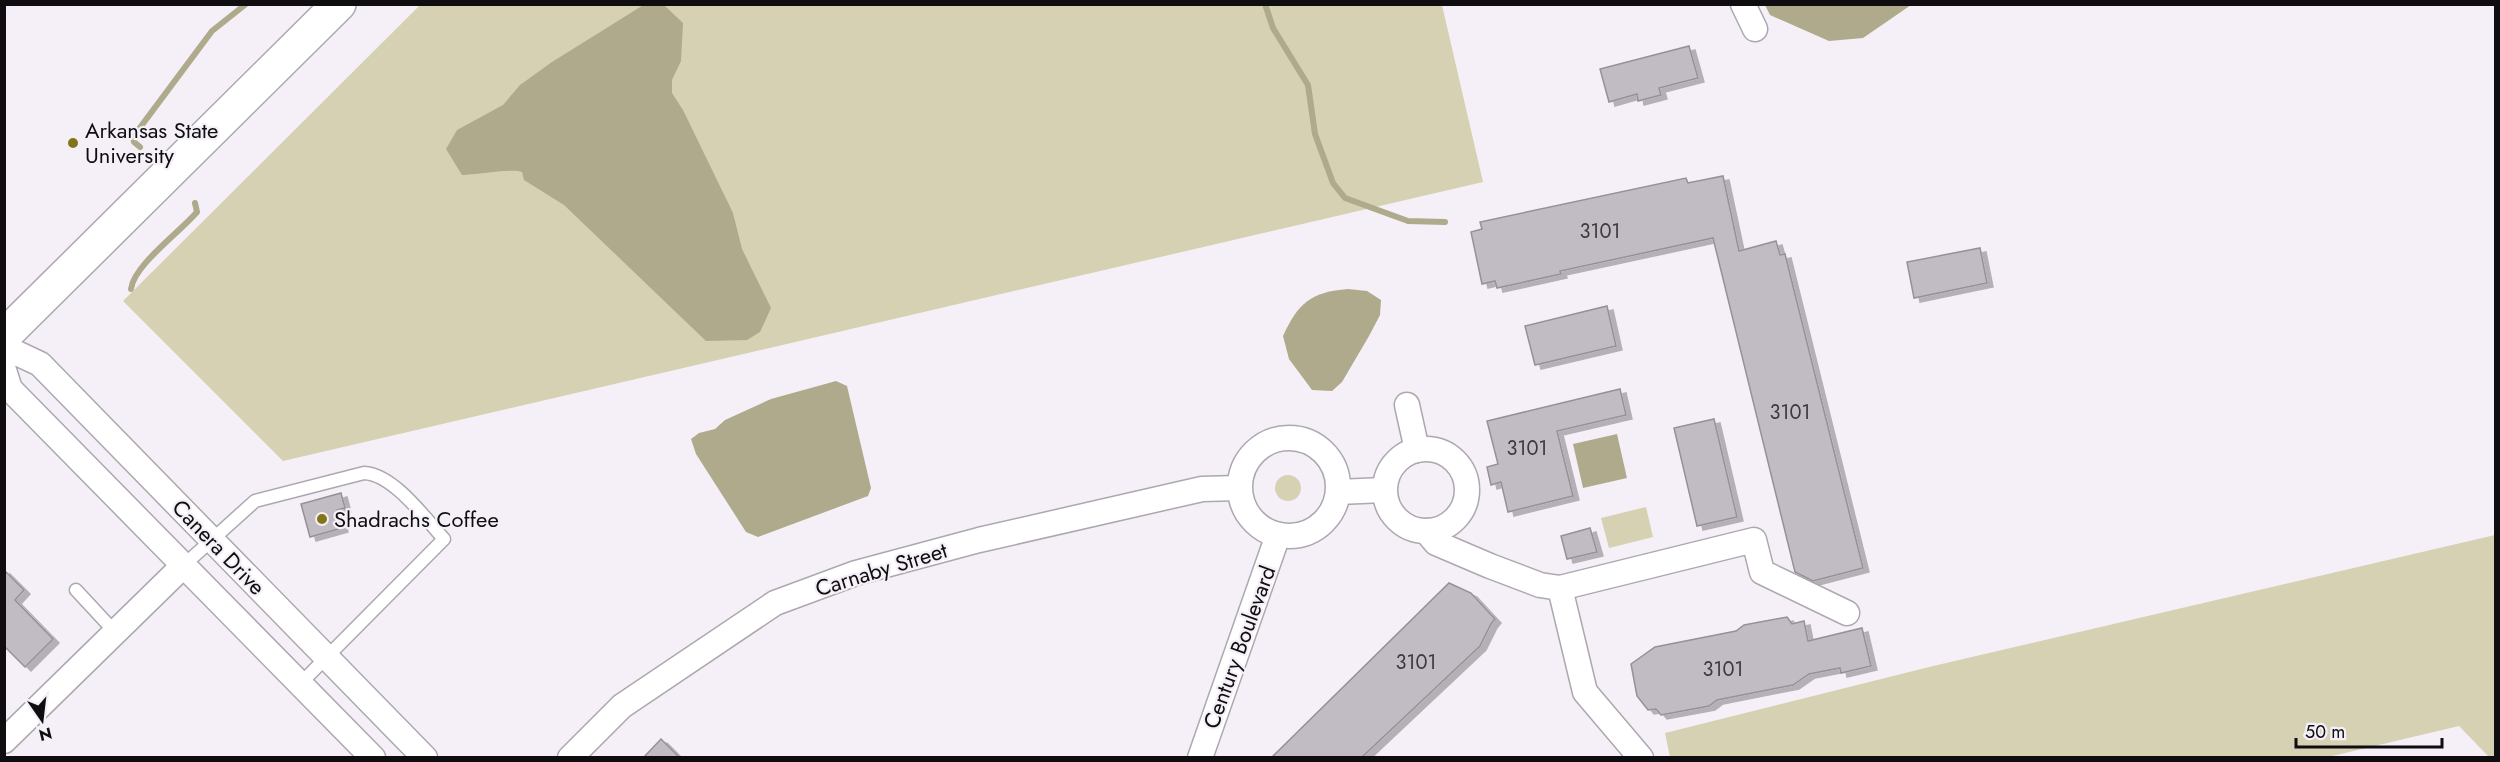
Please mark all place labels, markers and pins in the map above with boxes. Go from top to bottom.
place label: Arkansas State University [85,114,218,171]
marker: Arkansas State University [66,136,80,150]
place label: Shadrachs Coffee [334,503,499,535]
marker: Shadrachs Coffee [315,512,329,526]

